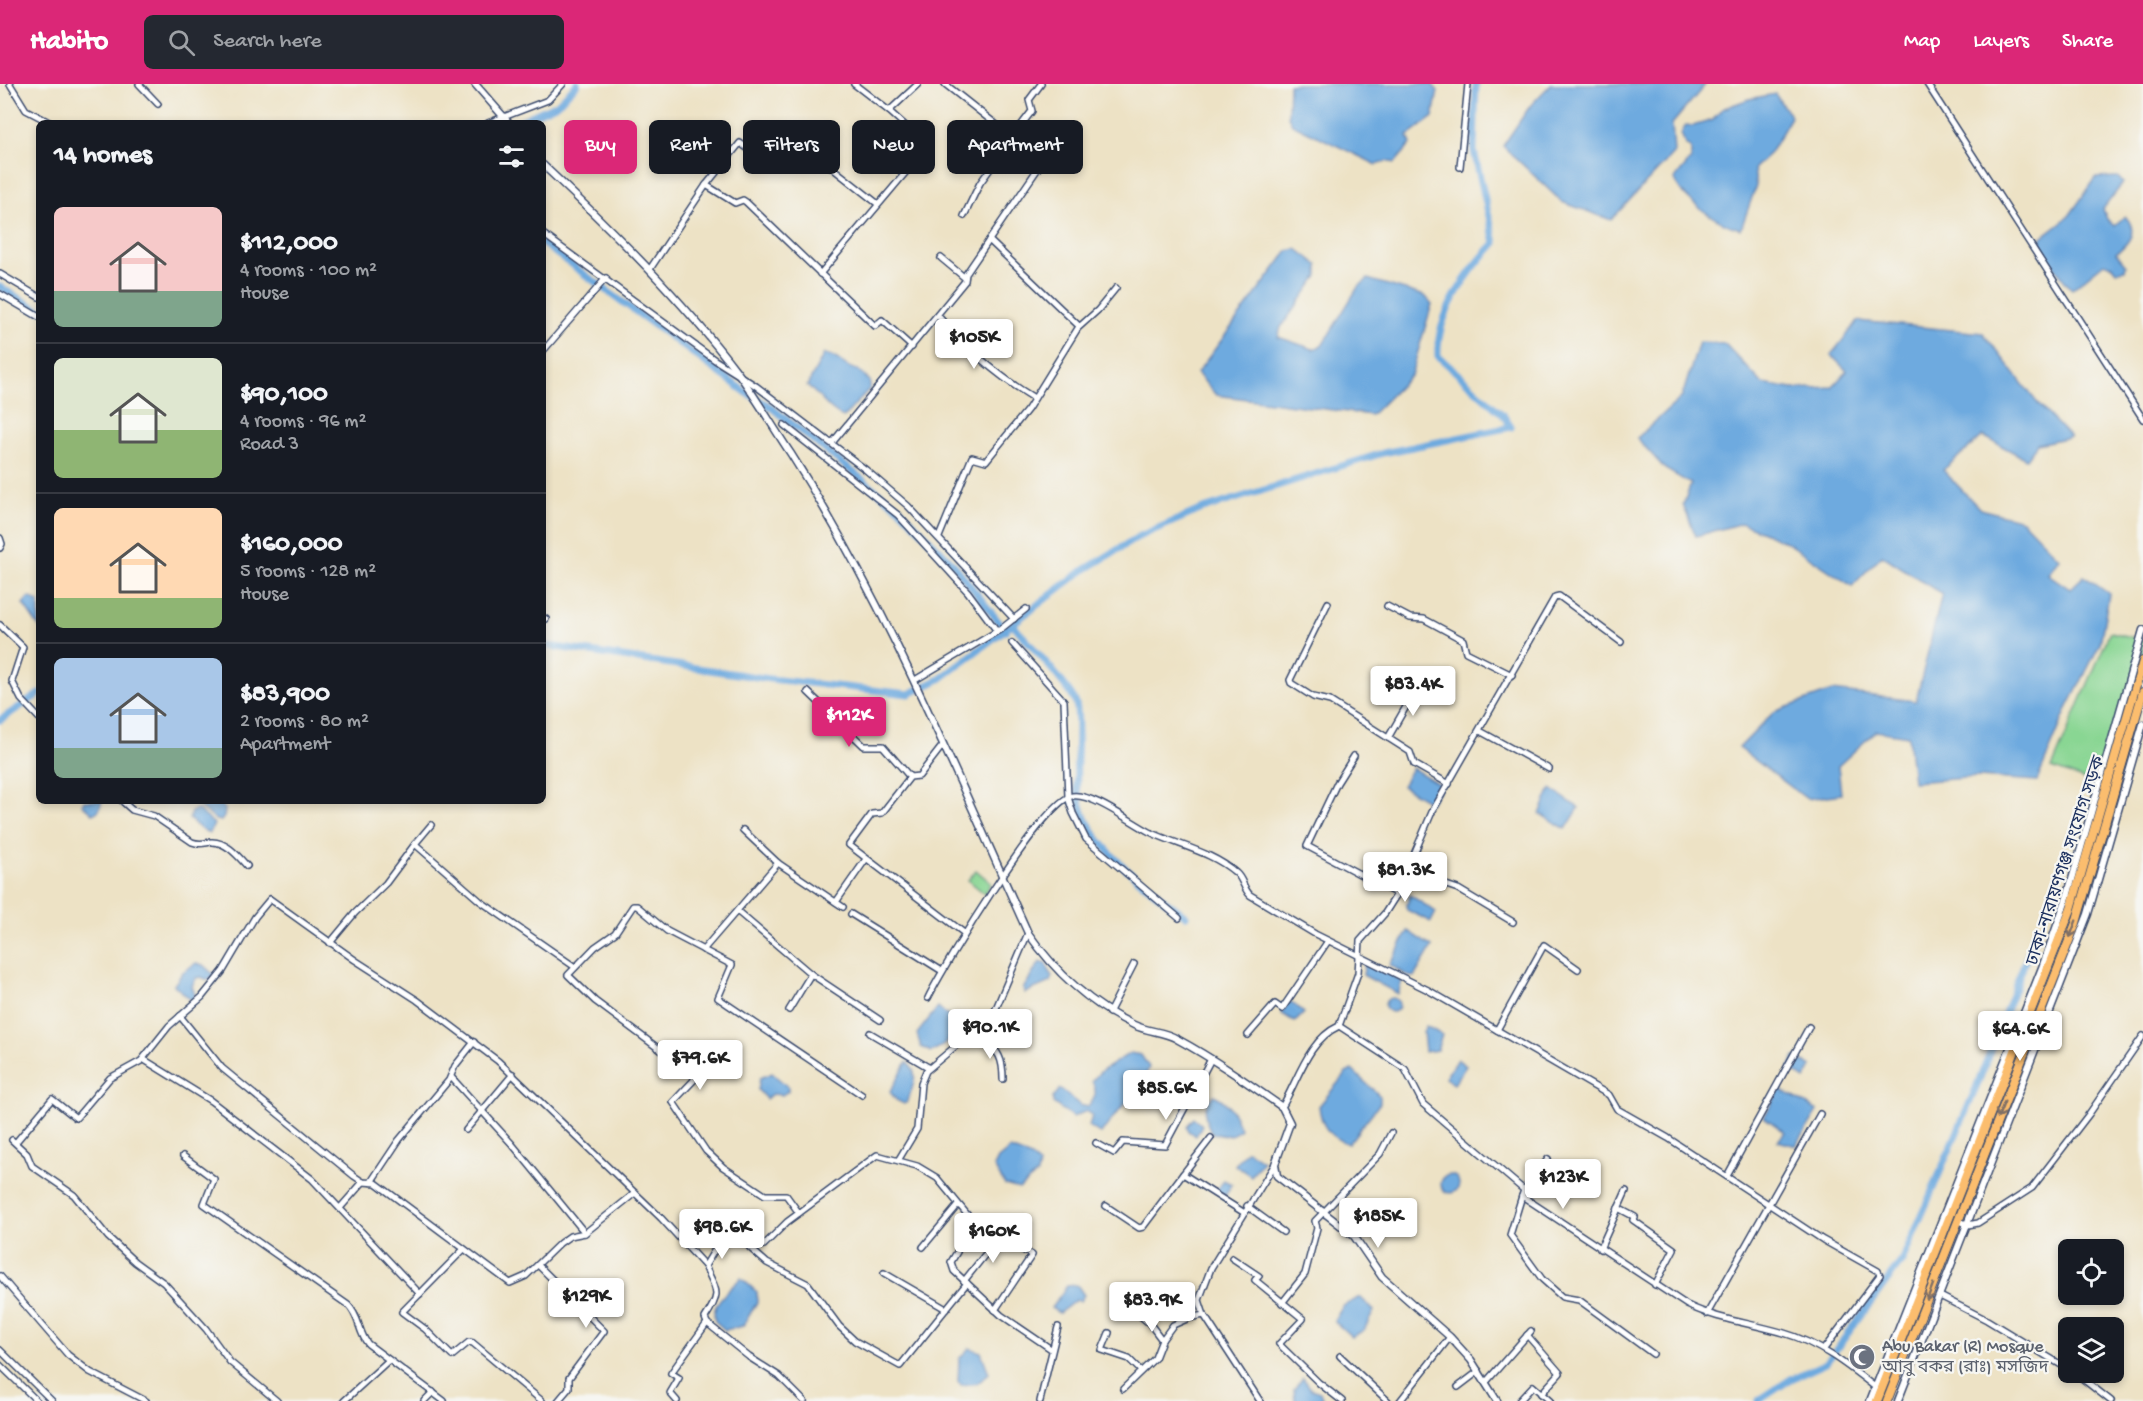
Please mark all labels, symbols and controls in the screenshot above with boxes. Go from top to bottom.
search box [144,15,564,69]
text: Habito [30,26,108,59]
icon: search [165,26,198,59]
text: Search here [213,29,322,55]
text: Map [1904,30,1940,55]
text: Layers [1973,30,2029,55]
text: Share [2062,30,2113,55]
chip: Buy [564,120,637,174]
chip: Rent [649,120,731,174]
chip: Filters [743,120,840,174]
chip: New [852,120,935,174]
chip: Apartment [947,120,1083,174]
icon: filters [495,140,528,173]
text: 14 homes [54,141,152,172]
text: $112,000 [240,229,338,260]
icon: home [102,231,174,303]
text: 4 rooms · 100 m² [240,260,377,283]
text: House [240,283,289,306]
pin: $105K [932,319,1016,370]
text: $105K [949,327,999,350]
text: $90,100 [240,380,328,411]
icon: home [102,382,174,454]
text: 4 rooms · 96 m² [240,411,366,434]
text: Road 3 [240,434,299,457]
text: $160,000 [240,530,343,561]
icon: home [102,532,174,604]
text: 5 rooms · 128 m² [240,561,376,584]
text: House [240,584,289,607]
pin: $83.4K [1364,666,1462,717]
text: $83.4K [1384,674,1442,697]
text: $83,900 [240,680,330,711]
icon: home [102,682,174,754]
pin: $112K [807,697,891,748]
text: $112K [826,705,872,728]
text: 2 rooms · 80 m² [240,711,369,734]
text: Apartment [240,734,330,757]
street label: ঢাকা-নারায়ণগঞ্জ সংযোগ সড়ক [2023,753,2111,969]
pin: $81.3K [1356,852,1454,903]
text: $81.3K [1377,860,1433,883]
one-way arrow [2067,919,2078,938]
pin: $90.1K [941,1009,1039,1060]
pin: $64.6K [1971,1011,2069,1062]
text: $90.1K [962,1017,1018,1040]
text: $64.6K [1992,1019,2048,1042]
pin: $79.6K [651,1040,749,1091]
text: $79.6K [672,1048,728,1071]
pin: $85.6K [1117,1070,1215,1121]
text: $85.6K [1137,1078,1195,1101]
one-way arrow [1995,1101,2006,1119]
pin: $123K [1521,1159,1605,1210]
text: $123K [1539,1167,1587,1190]
pin: $185K [1336,1198,1420,1249]
text: $185K [1353,1206,1403,1229]
pin: $98.6K [673,1209,771,1260]
pin: $160K [951,1213,1035,1264]
text: $98.6K [693,1217,751,1240]
text: $160K [968,1221,1018,1244]
map controls [2058,1239,2124,1383]
button: locate [2058,1239,2124,1305]
pin: $129K [544,1278,628,1329]
pin: $83.9K [1103,1282,1201,1333]
one-way arrow [1924,1282,1935,1301]
text: $129K [562,1286,610,1309]
text: $83.9K [1123,1290,1181,1313]
button: layers [2058,1317,2124,1383]
place label: Abu Bakar (R) Mosque আবু বকর (রাঃ) মসজিদ [1881,1337,2049,1379]
mosque icon: Abu Bakar (R) Mosque আবু বকর (রাঃ) মসজিদ [1847,1342,1877,1372]

